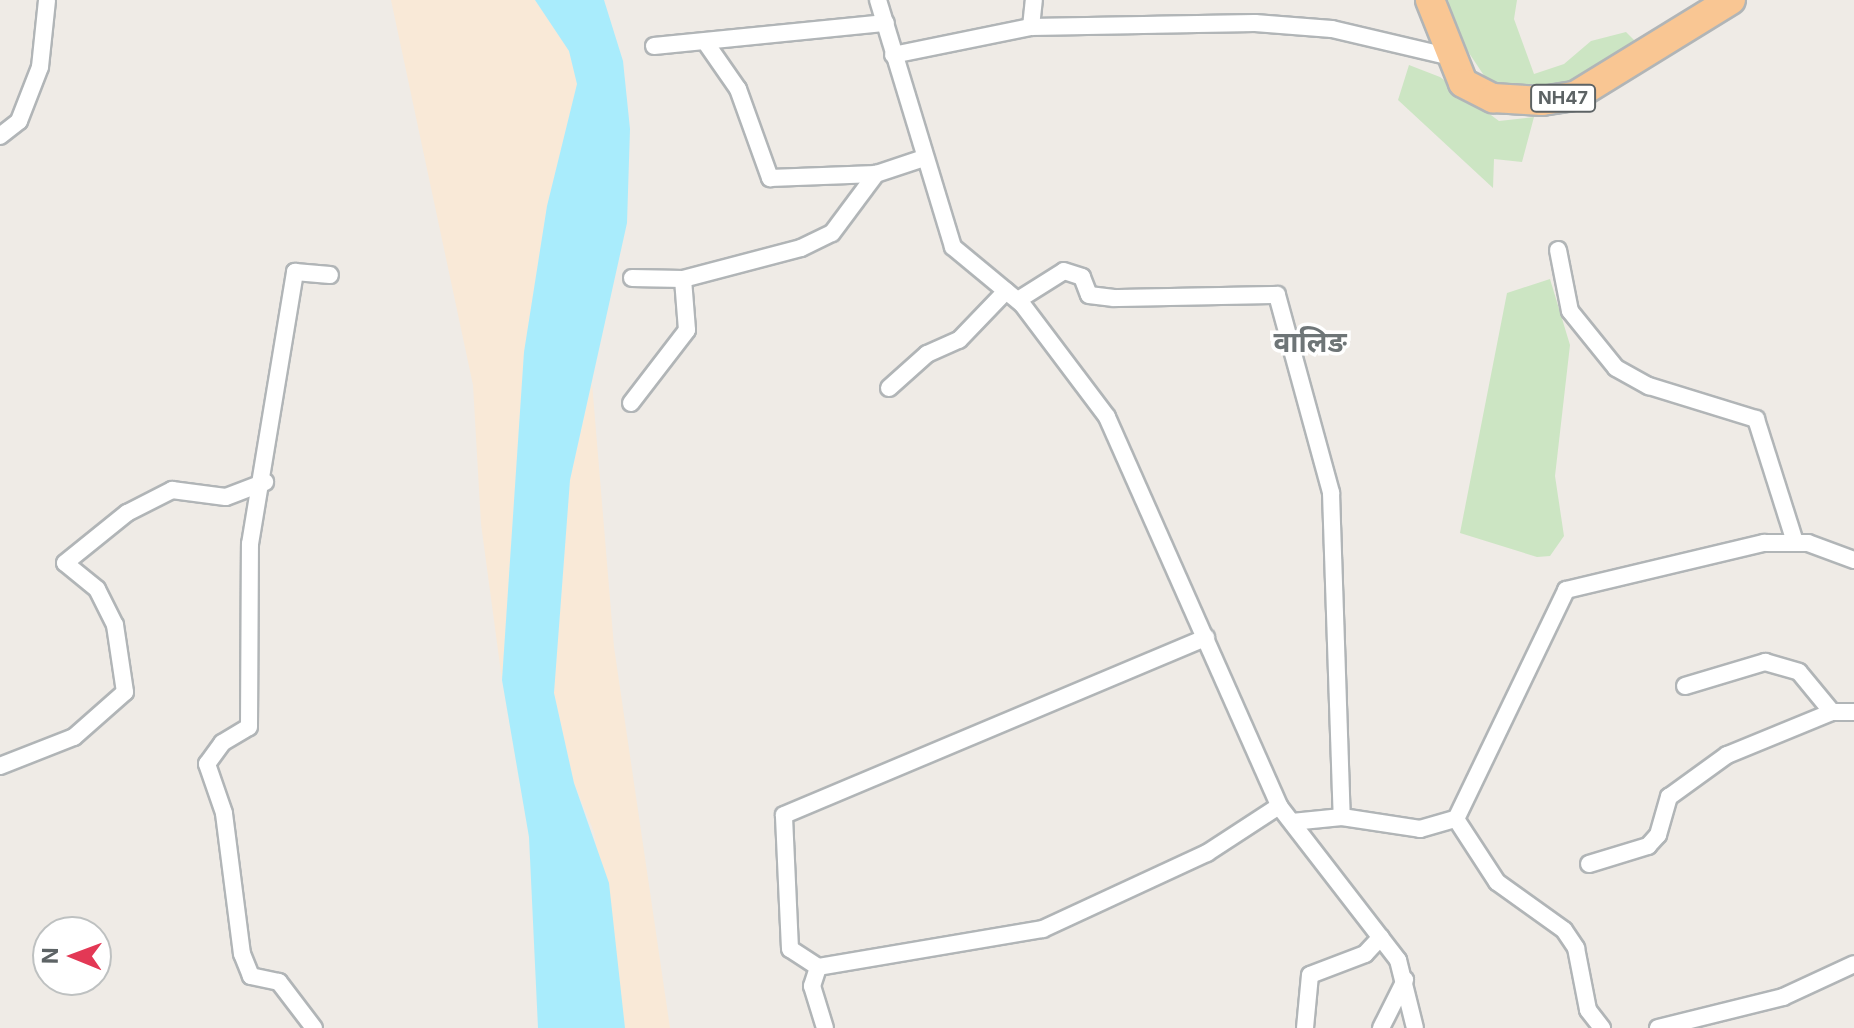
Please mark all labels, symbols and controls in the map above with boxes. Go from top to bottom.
road number: NH47 [1529,84,1597,112]
district label: वालिङ [1273,325,1347,359]
north arrow [32,916,112,996]
text: N [37,947,63,964]

